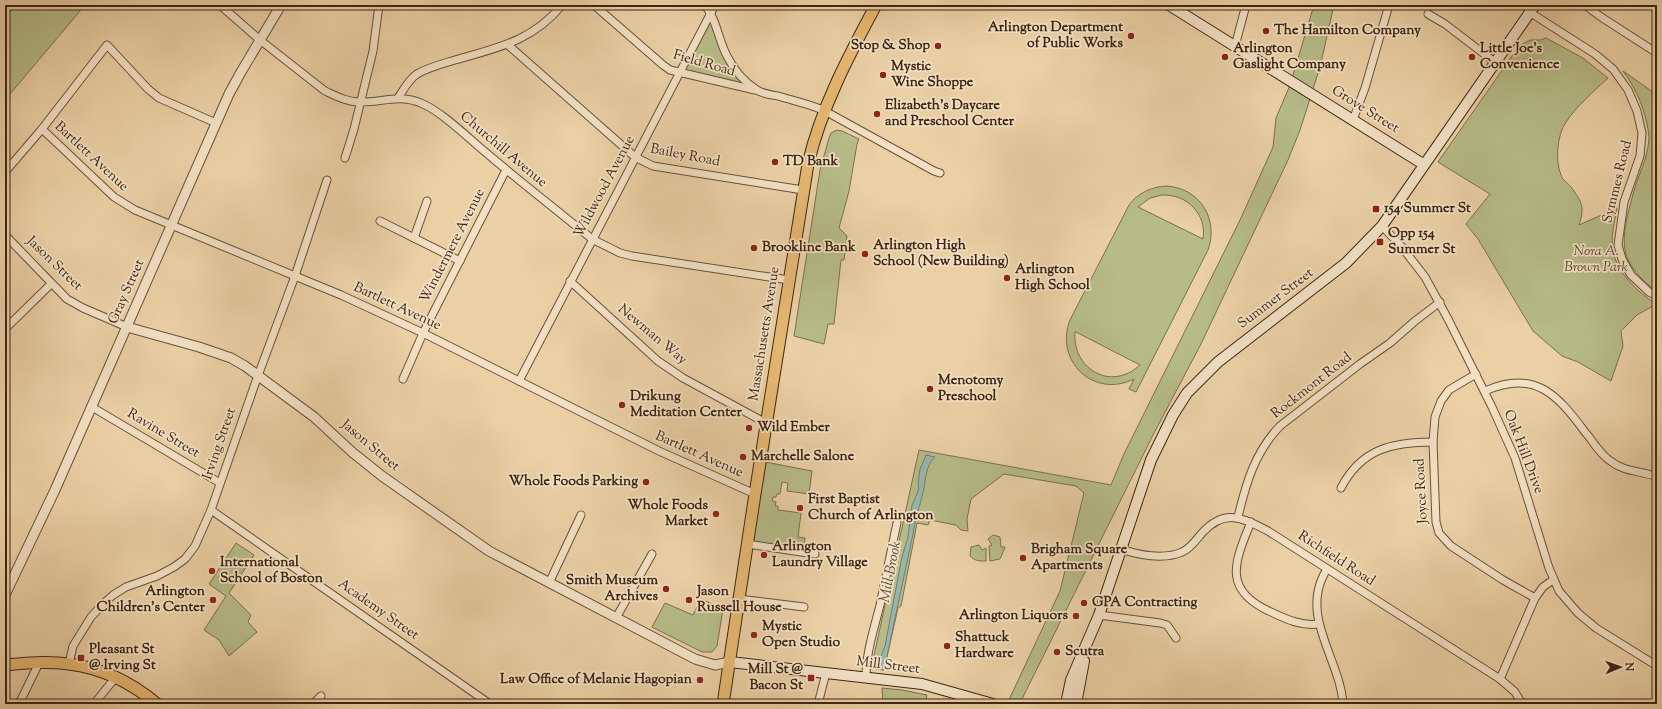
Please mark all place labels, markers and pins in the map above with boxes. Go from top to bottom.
place label: Arlington Department of Public Works [988,18,1123,54]
place label: The Hamilton Company [1274,21,1421,41]
marker: The Hamilton Company [1261,26,1271,36]
marker: Arlington Department of Public Works [1126,31,1136,41]
place label: Stop & Shop [851,36,930,56]
place label: Arlington Gaslight Company [1233,39,1346,75]
place label: Little Joe's Convenience [1480,39,1560,75]
marker: Stop & Shop [933,41,943,51]
marker: Arlington Gaslight Company [1220,52,1230,62]
marker: Little Joe's Convenience [1467,52,1477,62]
place label: Mystic Wine Shoppe [891,57,974,93]
marker: Mystic Wine Shoppe [878,70,888,80]
place label: Elizabeth's Daycare and Preschool Center [885,96,1015,132]
marker: Elizabeth's Daycare and Preschool Center [872,109,882,119]
place label: TD Bank [783,152,838,172]
marker: TD Bank [770,157,780,167]
place label: 154 Summer St [1384,199,1471,219]
marker: 154 Summer St [1371,204,1381,214]
place label: Opp 154 Summer St [1388,224,1456,260]
place label: Arlington High School (New Building) [873,236,1009,272]
marker: Opp 154 Summer St [1375,237,1385,247]
place label: Brookline Bank [762,238,856,258]
marker: Brookline Bank [749,243,759,253]
marker: Arlington High School (New Building) [860,249,870,259]
place label: Arlington High School [1015,260,1090,296]
marker: Arlington High School [1002,273,1012,283]
place label: Menotomy Preschool [938,371,1004,407]
marker: Menotomy Preschool [925,384,935,394]
place label: Drikung Meditation Center [630,387,743,423]
marker: Drikung Meditation Center [617,400,627,410]
place label: Wild Ember [757,418,830,438]
marker: Wild Ember [744,423,754,433]
place label: Marchelle Salone [751,447,855,467]
marker: Marchelle Salone [738,452,748,462]
place label: Whole Foods Parking [509,472,638,492]
marker: Whole Foods Parking [641,477,651,487]
place label: First Baptist Church of Arlington [808,490,934,526]
place label: Whole Foods Market [627,496,708,532]
marker: First Baptist Church of Arlington [795,503,805,513]
marker: Whole Foods Market [711,509,721,519]
place label: Arlington Laundry Village [772,537,868,573]
place label: Brigham Square Apartments [1031,540,1128,576]
marker: Arlington Laundry Village [759,550,769,560]
place label: International School of Boston [220,553,324,589]
marker: Brigham Square Apartments [1018,553,1028,563]
marker: International School of Boston [207,566,217,576]
place label: Smith Museum Archives [566,571,658,607]
place label: Arlington Children's Center [96,582,206,618]
place label: Jason Russell House [696,582,782,618]
marker: Smith Museum Archives [661,584,671,594]
place label: GPA Contracting [1092,593,1198,613]
marker: Arlington Children's Center [208,595,218,605]
marker: Jason Russell House [684,595,694,605]
marker: GPA Contracting [1079,598,1089,608]
place label: Arlington Liquors [959,606,1068,626]
marker: Arlington Liquors [1071,611,1081,621]
place label: Mystic Open Studio [762,617,841,653]
place label: Shattuck Hardware [955,628,1014,664]
marker: Mystic Open Studio [749,630,759,640]
place label: Pleasant St @ Irving St [89,640,156,676]
marker: Shattuck Hardware [942,641,952,651]
place label: Scutra [1065,642,1105,662]
marker: Scutra [1052,647,1062,657]
marker: Pleasant St @ Irving St [76,653,86,663]
place label: Mill St @ Bacon St [748,660,803,696]
place label: Law Office of Melanie Hagopian [500,670,693,690]
marker: Mill St @ Bacon St [806,673,816,683]
marker: Law Office of Melanie Hagopian [695,675,705,685]

